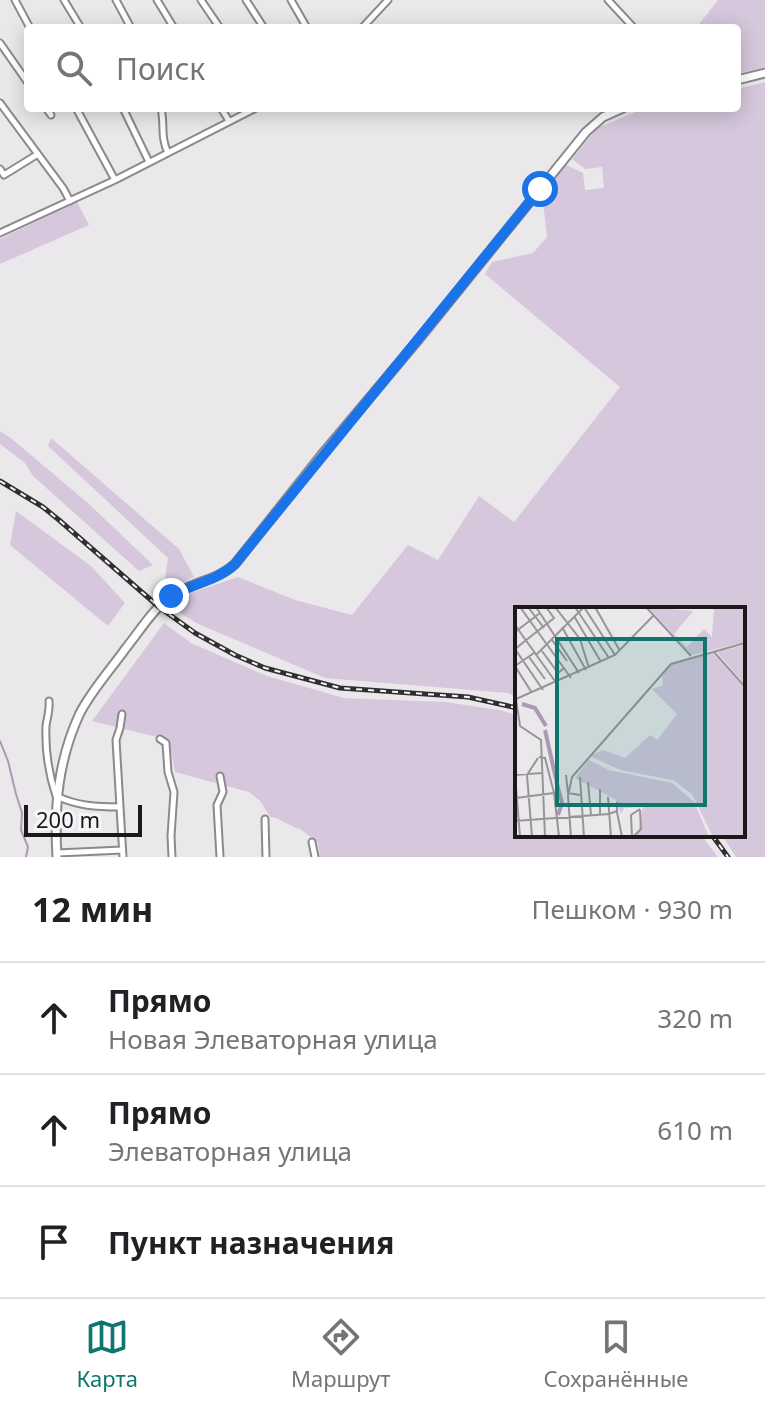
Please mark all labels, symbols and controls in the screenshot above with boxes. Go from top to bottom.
search box [24,24,741,112]
icon: search [52,46,96,90]
text: Поиск [116,48,205,89]
route start [522,171,558,207]
route end [153,578,189,614]
inset map [515,607,745,837]
scale bar [24,801,142,837]
text: 200 m [36,804,100,834]
text: 12 мин [32,886,153,932]
text: Пешком · 930 m [531,891,733,927]
text: Прямо [108,980,212,1021]
icon: ahead [32,996,76,1040]
text: 320 m [657,1000,733,1036]
text: Новая Элеваторная улица [108,1021,438,1057]
text: Прямо [108,1092,212,1133]
icon: ahead [32,1108,76,1152]
text: 610 m [657,1112,733,1148]
text: Элеваторная улица [108,1133,352,1169]
icon: arrive [32,1220,76,1264]
text: Пункт назначения [108,1222,394,1263]
tab: Карта [77,1315,138,1393]
tab: Маршрут [291,1315,390,1393]
tab: Сохранённые [543,1315,688,1393]

